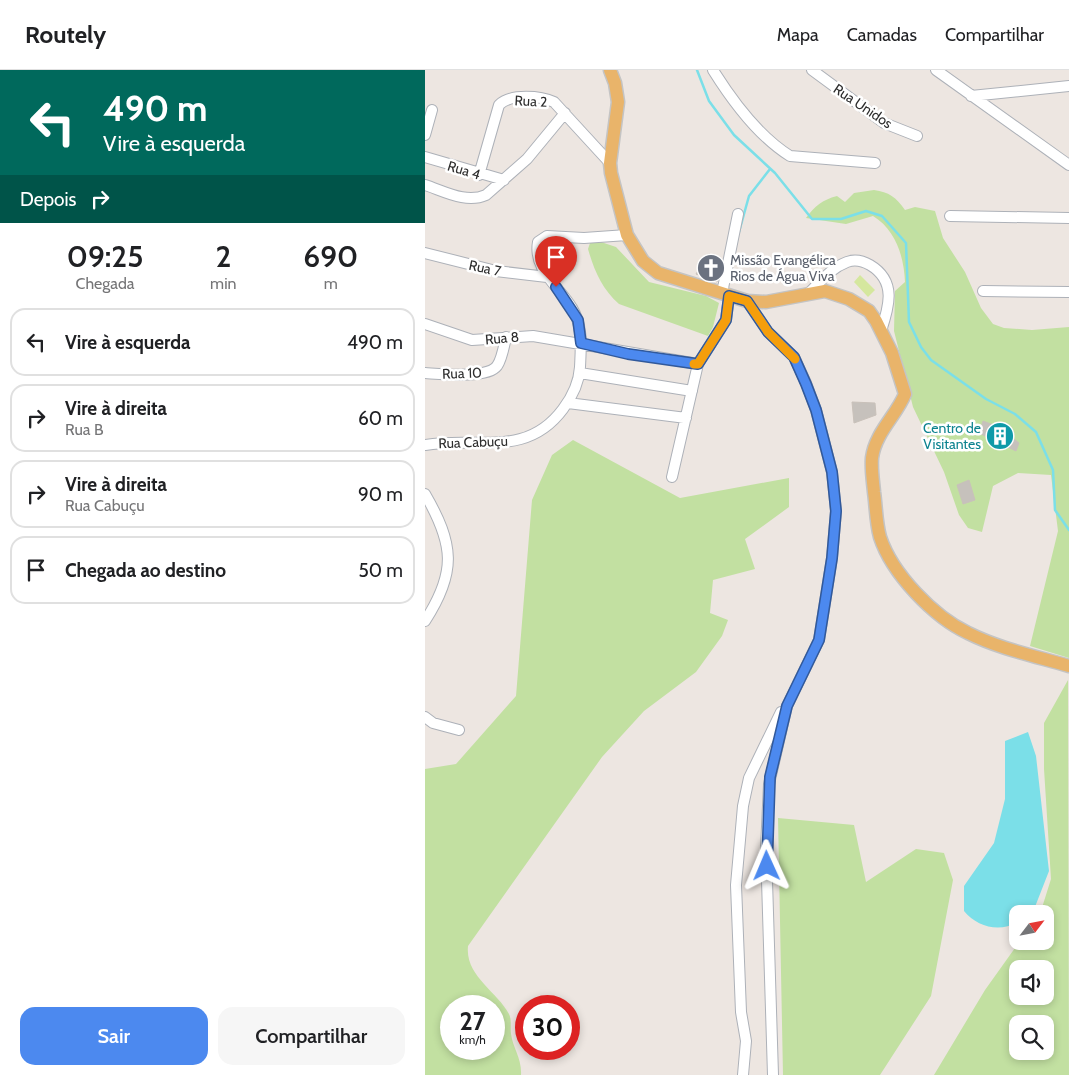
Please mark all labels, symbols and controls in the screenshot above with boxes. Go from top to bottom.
text: Routely [25,20,106,49]
text: Mapa [777,24,819,46]
text: Camadas [847,24,917,46]
text: Compartilhar [945,24,1044,46]
street label: Rua Unidos [830,80,896,132]
text: 490 m [103,87,207,130]
icon: left [20,90,85,155]
street label: Rua 2 [514,91,548,111]
text: Vire à esquerda [103,130,245,157]
street label: Rua 4 [445,156,483,184]
icon: right [86,185,114,213]
text: Depois [20,188,76,211]
pin [535,236,577,287]
text: 09:25 [67,238,143,275]
text: 2 [215,238,231,275]
text: 690 [303,238,358,275]
icon: arrive [542,243,570,271]
place label: Missão Evangélica Rios de Água Viva [730,251,836,285]
church icon: Missão Evangélica Rios de Água Viva [696,253,726,283]
street label: Rua 7 [467,256,503,280]
text: Chegada [76,274,135,293]
text: min [210,274,236,293]
text: m [324,274,338,293]
icon: left [22,328,50,356]
street label: Rua 8 [484,328,520,348]
text: Vire à esquerda [65,331,191,354]
text: 490 m [347,331,403,354]
street label: Rua 10 [442,363,482,383]
text: Vire à direita [65,397,167,420]
icon: right [22,404,50,432]
text: 60 m [358,407,403,430]
place label: Centro de Visitantes [923,419,981,453]
text: Rua B [65,420,104,439]
building icon: Centro de Visitantes [985,421,1015,451]
street label: Rua Cabuçu [438,432,508,452]
text: Vire à direita [65,473,167,496]
icon: right [22,480,50,508]
text: 90 m [358,483,403,506]
text: Rua Cabuçu [65,496,145,515]
icon: arrive [22,556,50,584]
text: Chegada ao destino [65,559,226,582]
text: 50 m [359,559,403,582]
position arrow [740,839,792,891]
north arrow [1009,905,1054,950]
map controls [1009,905,1054,1060]
button: sound [1009,960,1054,1005]
speed limit sign: 30 [515,995,580,1060]
text: 27 [460,1006,485,1036]
button: Sair [20,1007,208,1065]
button: Compartilhar [218,1007,405,1065]
button: search [1009,1015,1054,1060]
text: km/h [459,1032,486,1047]

